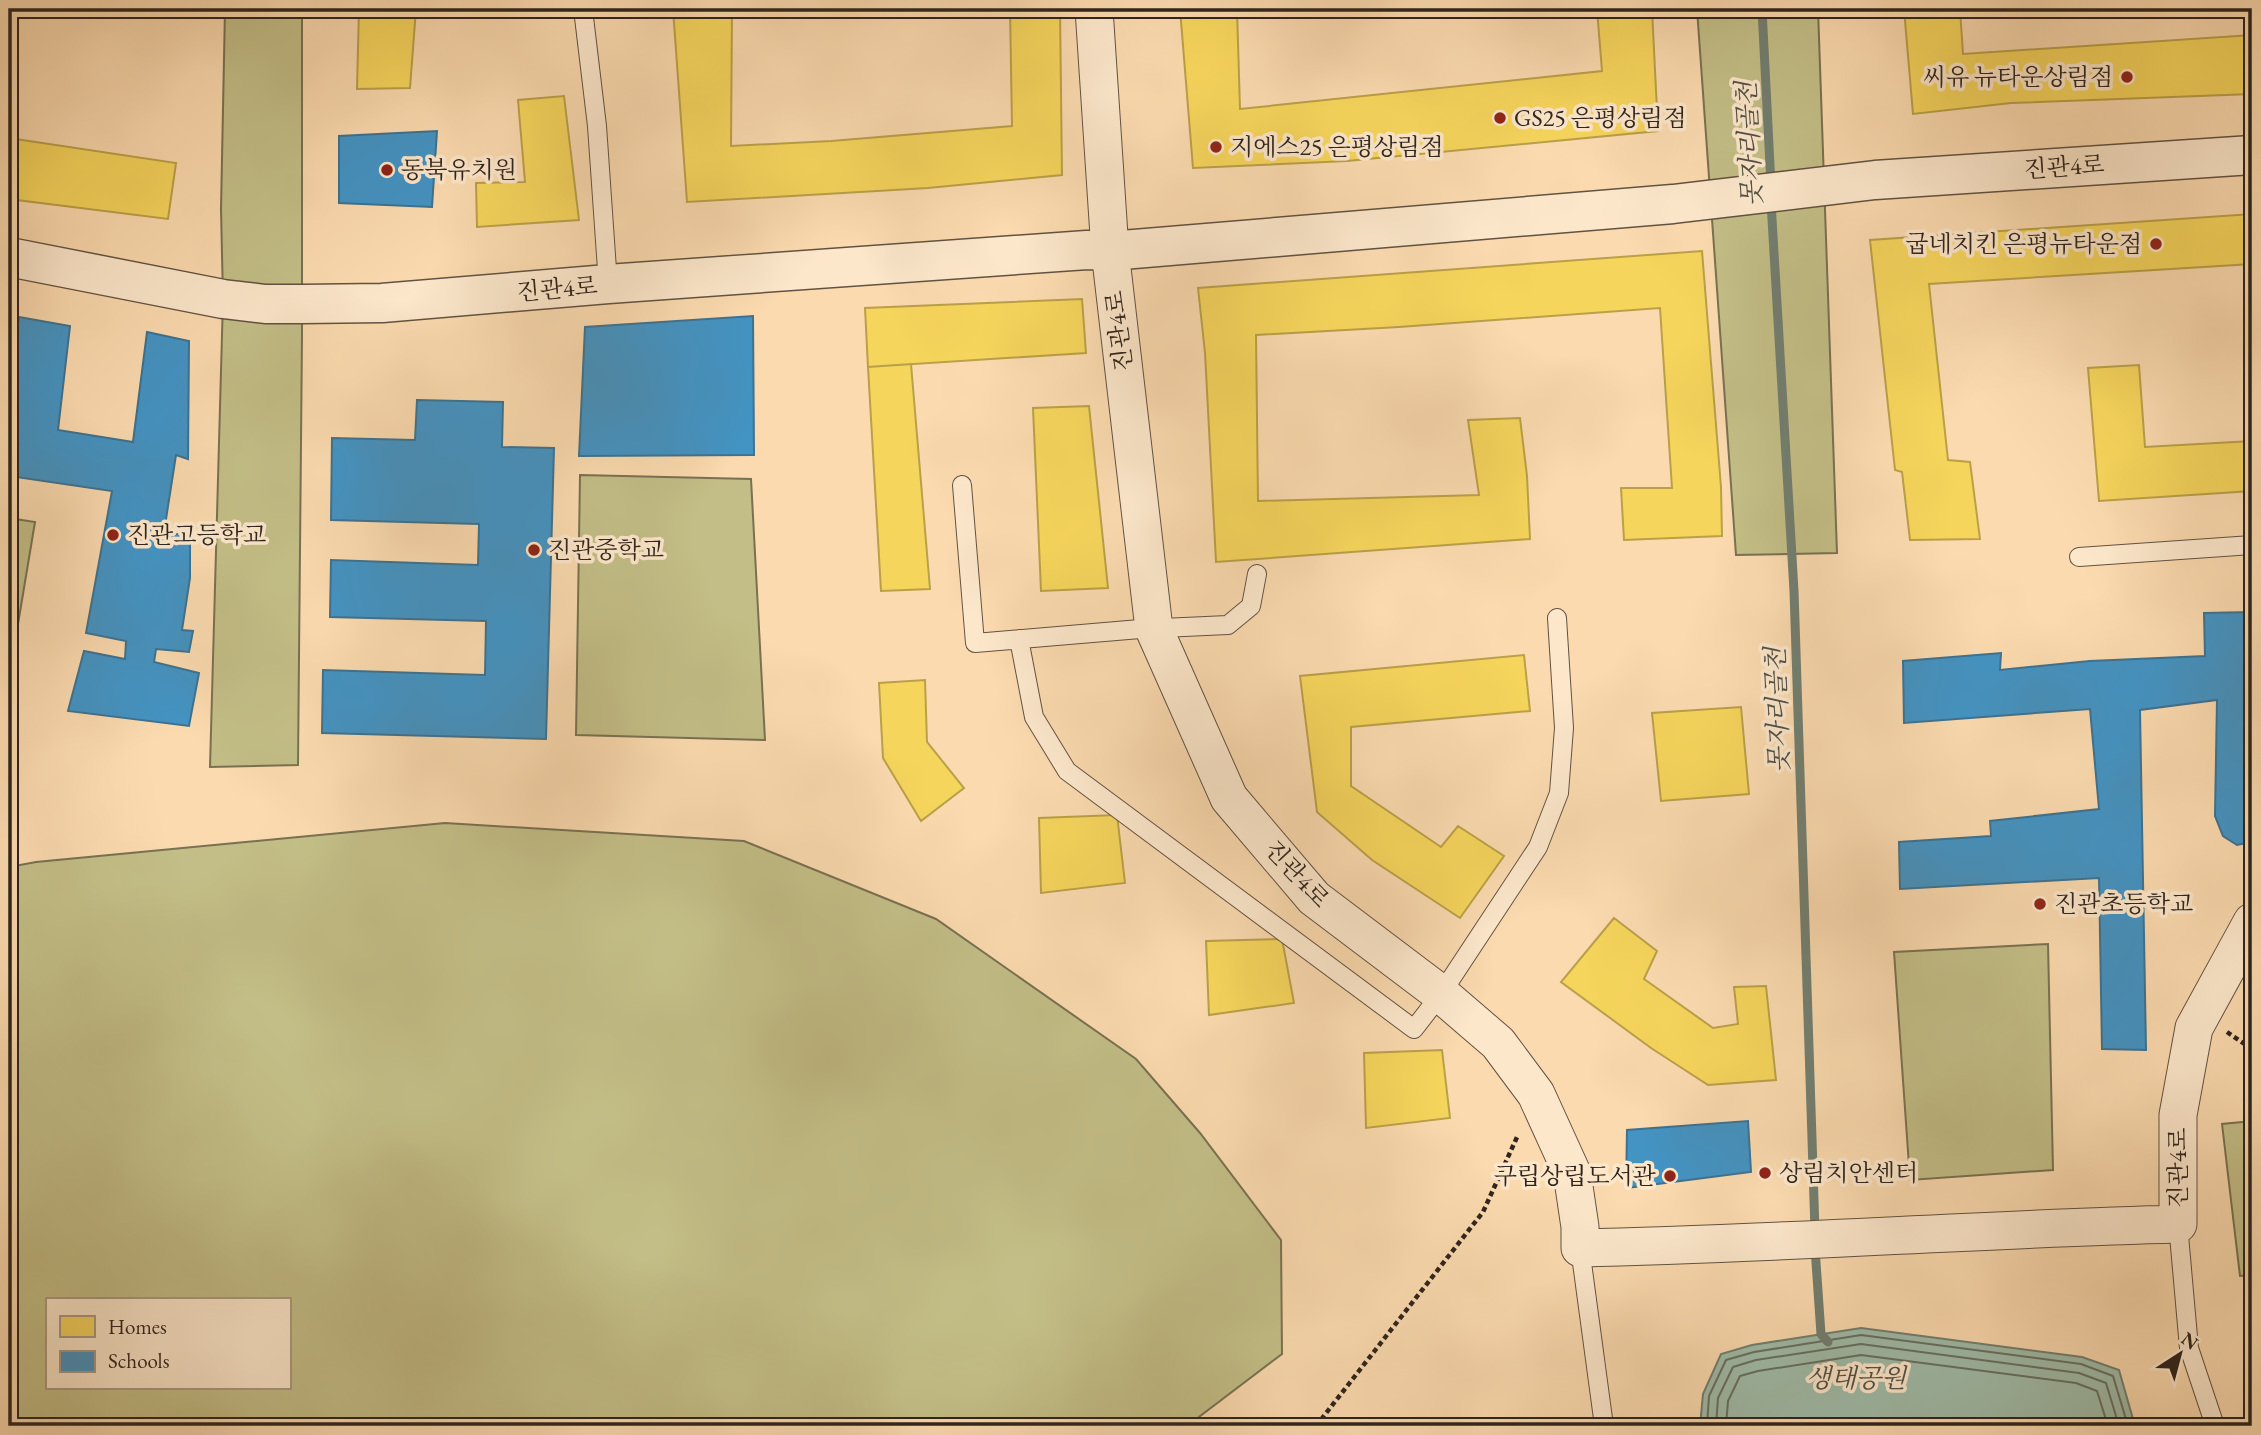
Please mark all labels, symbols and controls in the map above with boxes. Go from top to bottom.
place label: 씨유 뉴타운상림점 [1923,61,2113,92]
marker: 씨유 뉴타운상림점 [2119,69,2135,85]
water label: 못자리골천 [1729,79,1769,208]
place label: GS25 은평상림점 [1514,102,1686,133]
marker: GS25 은평상림점 [1492,110,1508,126]
place label: 지에스25 은평상림점 [1230,131,1443,162]
marker: 지에스25 은평상림점 [1208,139,1224,155]
street label: 진관4로 [2022,148,2105,185]
place label: 동북유치원 [401,154,517,185]
marker: 동북유치원 [379,162,395,178]
place label: 굽네치킨 은평뉴타운점 [1905,228,2142,259]
marker: 굽네치킨 은평뉴타운점 [2148,236,2164,252]
street label: 진관4로 [515,270,599,307]
street label: 진관4로 [1098,289,1139,373]
place label: 진관고등학교 [127,519,266,550]
marker: 진관고등학교 [105,527,121,543]
place label: 진관중학교 [548,534,664,565]
marker: 진관중학교 [526,542,542,558]
water label: 못자리골천 [1758,645,1796,773]
street label: 진관4로 [1258,833,1336,914]
place label: 진관초등학교 [2054,888,2193,919]
marker: 진관초등학교 [2032,896,2048,912]
street label: 진관4로 [2162,1127,2193,1209]
place label: 상림치안센터 [1779,1157,1918,1188]
place label: 구립상립도서관 [1494,1160,1656,1191]
marker: 상림치안센터 [1757,1165,1773,1181]
marker: 구립상립도서관 [1662,1168,1678,1184]
legend [46,1298,290,1390]
text: Homes [108,1313,167,1340]
north arrow [2146,1320,2216,1390]
text: N [2176,1326,2204,1356]
text: Schools [108,1347,170,1374]
water label: 생태공원 [1806,1361,1908,1395]

